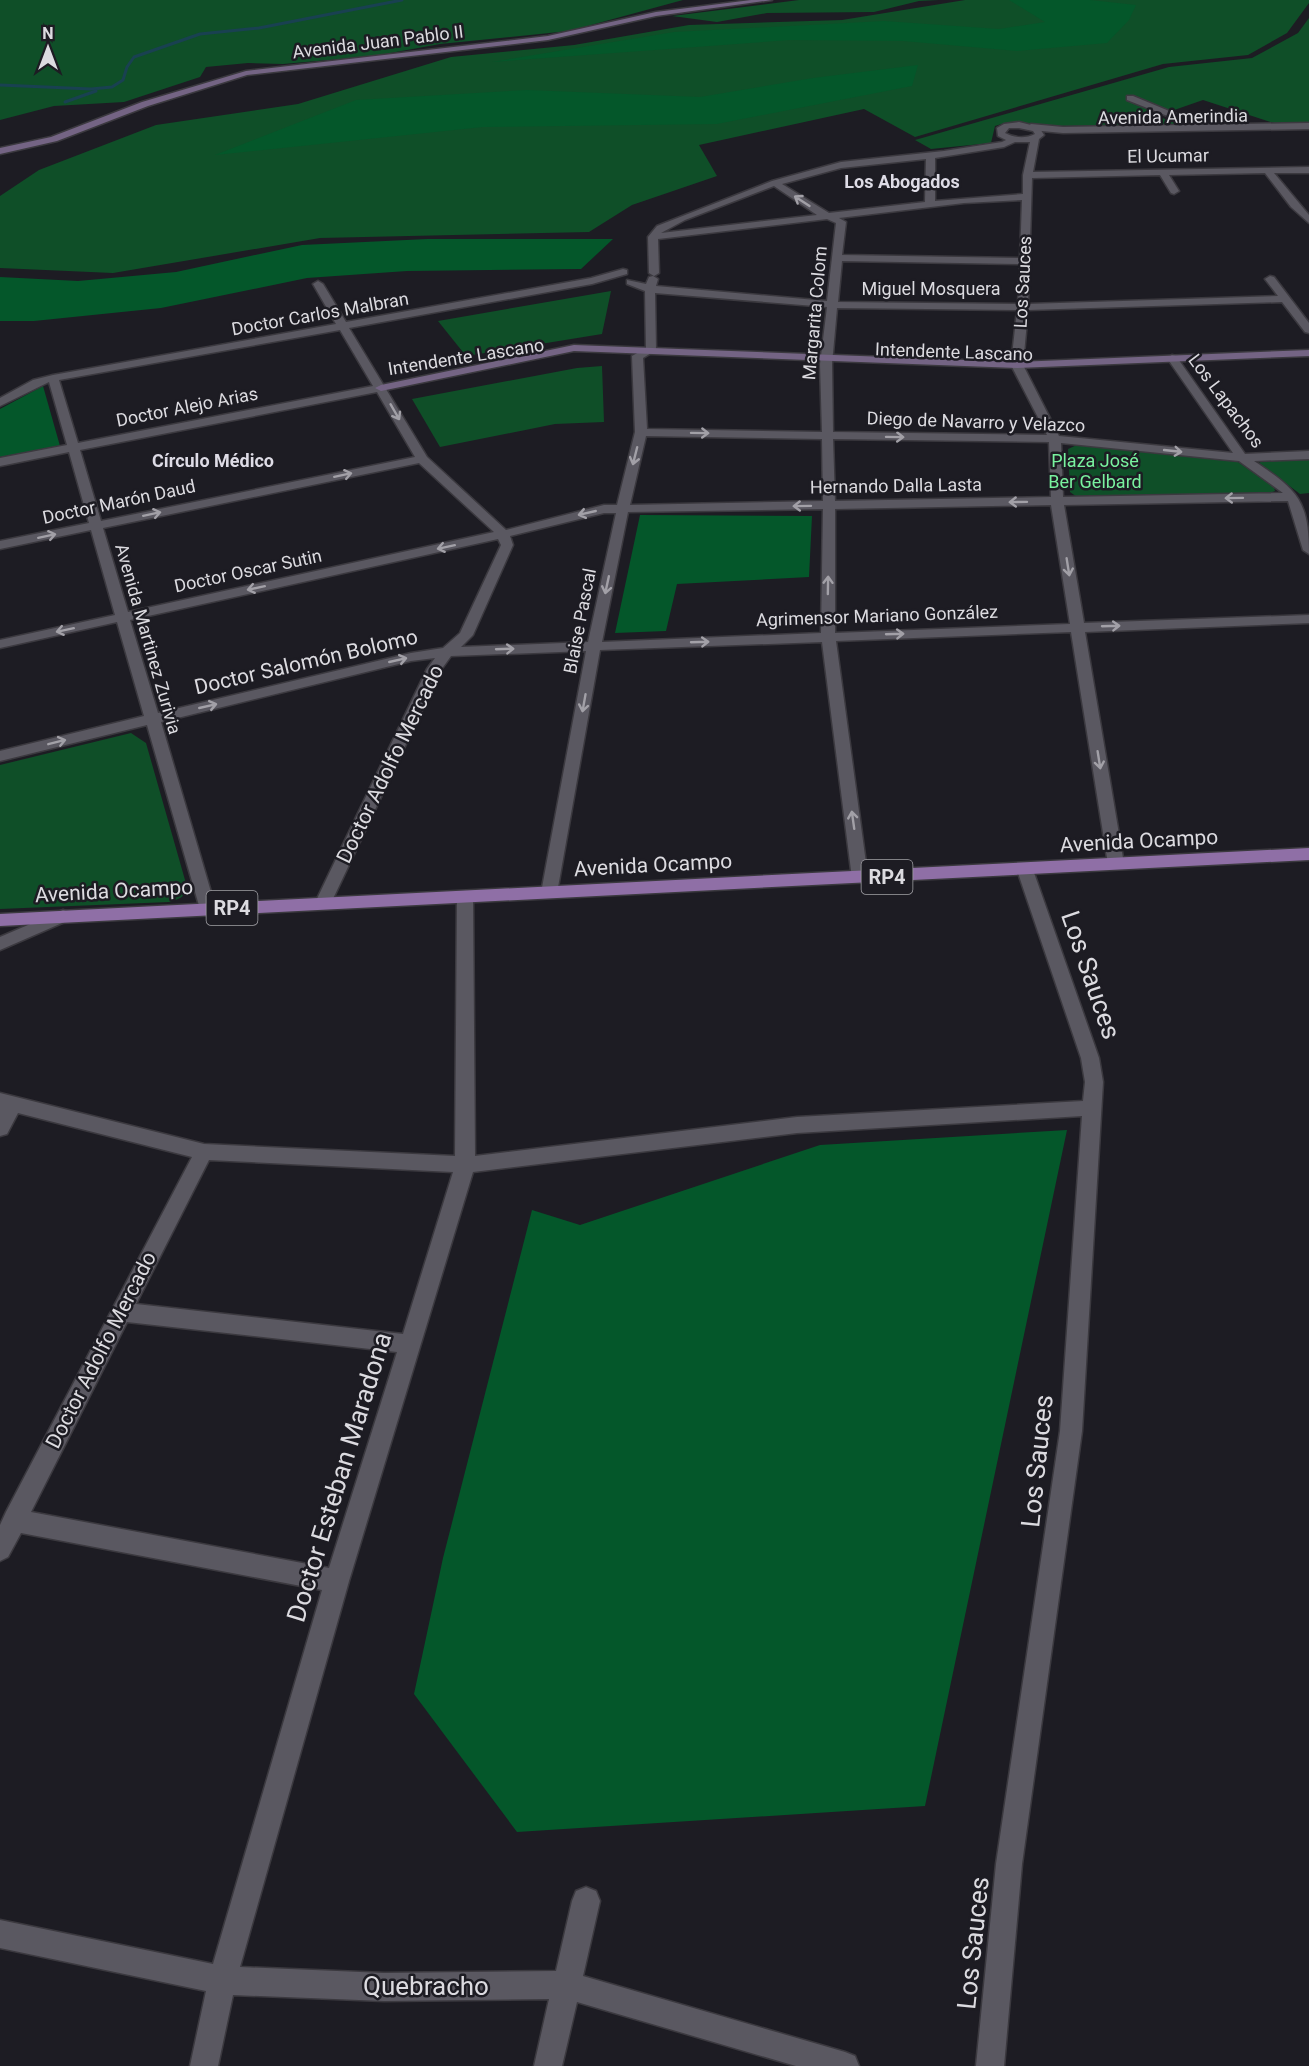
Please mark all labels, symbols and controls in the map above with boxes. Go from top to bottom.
north arrow [18,18,78,78]
street label: Avenida Juan Pablo II [291,21,465,62]
text: N [42,24,54,43]
street label: Avenida Amerindia [1098,105,1248,128]
street label: El Ucumar [1127,144,1209,167]
district label: Los Abogados [844,171,960,192]
one-way arrow [794,195,810,207]
street label: Los Sauces [1010,235,1035,329]
street label: Margarita Colom [798,245,831,381]
street label: Miguel Mosquera [861,278,1001,299]
street label: Doctor Carlos Malbran [230,288,410,339]
street label: Intendente Lascano [386,334,546,379]
street label: Intendente Lascano [875,338,1033,365]
street label: Los Lapachos [1184,350,1268,452]
street label: Doctor Alejo Arias [114,382,260,431]
one-way arrow [389,403,401,420]
street label: Diego de Navarro y Velazco [866,407,1086,436]
one-way arrow [689,427,709,439]
one-way arrow [884,431,904,442]
one-way arrow [629,446,641,465]
one-way arrow [1163,446,1182,457]
district label: Círculo Médico [152,450,274,471]
park label: Plaza José Ber Gelbard [1048,450,1142,492]
one-way arrow [332,469,352,480]
street label: Hernando Dalla Lasta [810,473,982,498]
street label: Doctor Marón Daud [41,475,197,528]
one-way arrow [1225,492,1245,504]
one-way arrow [1009,496,1029,508]
one-way arrow [793,500,813,511]
one-way arrow [577,507,596,519]
one-way arrow [141,508,161,519]
one-way arrow [37,530,56,541]
street label: Avenida Martinez Zurivia [111,541,186,737]
one-way arrow [437,541,456,553]
street label: Doctor Oscar Sutin [172,545,324,596]
one-way arrow [1063,557,1074,577]
street label: Blaise Pascal [559,566,600,675]
one-way arrow [601,575,612,594]
one-way arrow [823,575,834,595]
one-way arrow [246,583,266,594]
street label: Agrimensor Mariano González [756,601,998,630]
one-way arrow [1100,620,1120,631]
one-way arrow [56,624,75,636]
street label: Doctor Salomón Bolomo [192,625,420,699]
one-way arrow [885,628,905,639]
one-way arrow [690,636,710,647]
one-way arrow [495,644,515,655]
one-way arrow [388,654,407,666]
street label: Doctor Adolfo Mercado [332,661,448,867]
one-way arrow [578,693,589,713]
one-way arrow [199,699,218,711]
one-way arrow [47,736,66,748]
one-way arrow [1094,750,1105,769]
one-way arrow [847,811,858,831]
street label: Avenida Ocampo [1059,825,1219,857]
street label: Avenida Ocampo [573,849,733,881]
road number: RP4 [862,860,912,894]
street label: Avenida Ocampo [34,875,194,907]
road number: RP4 [206,891,258,925]
street label: Los Sauces [1055,907,1127,1043]
street label: Doctor Adolfo Mercado [41,1248,161,1452]
street label: Doctor Esteban Maradona [281,1329,397,1625]
street label: Los Sauces [1015,1393,1059,1529]
street label: Los Sauces [951,1875,995,2011]
street label: Quebracho [363,1971,489,2001]

